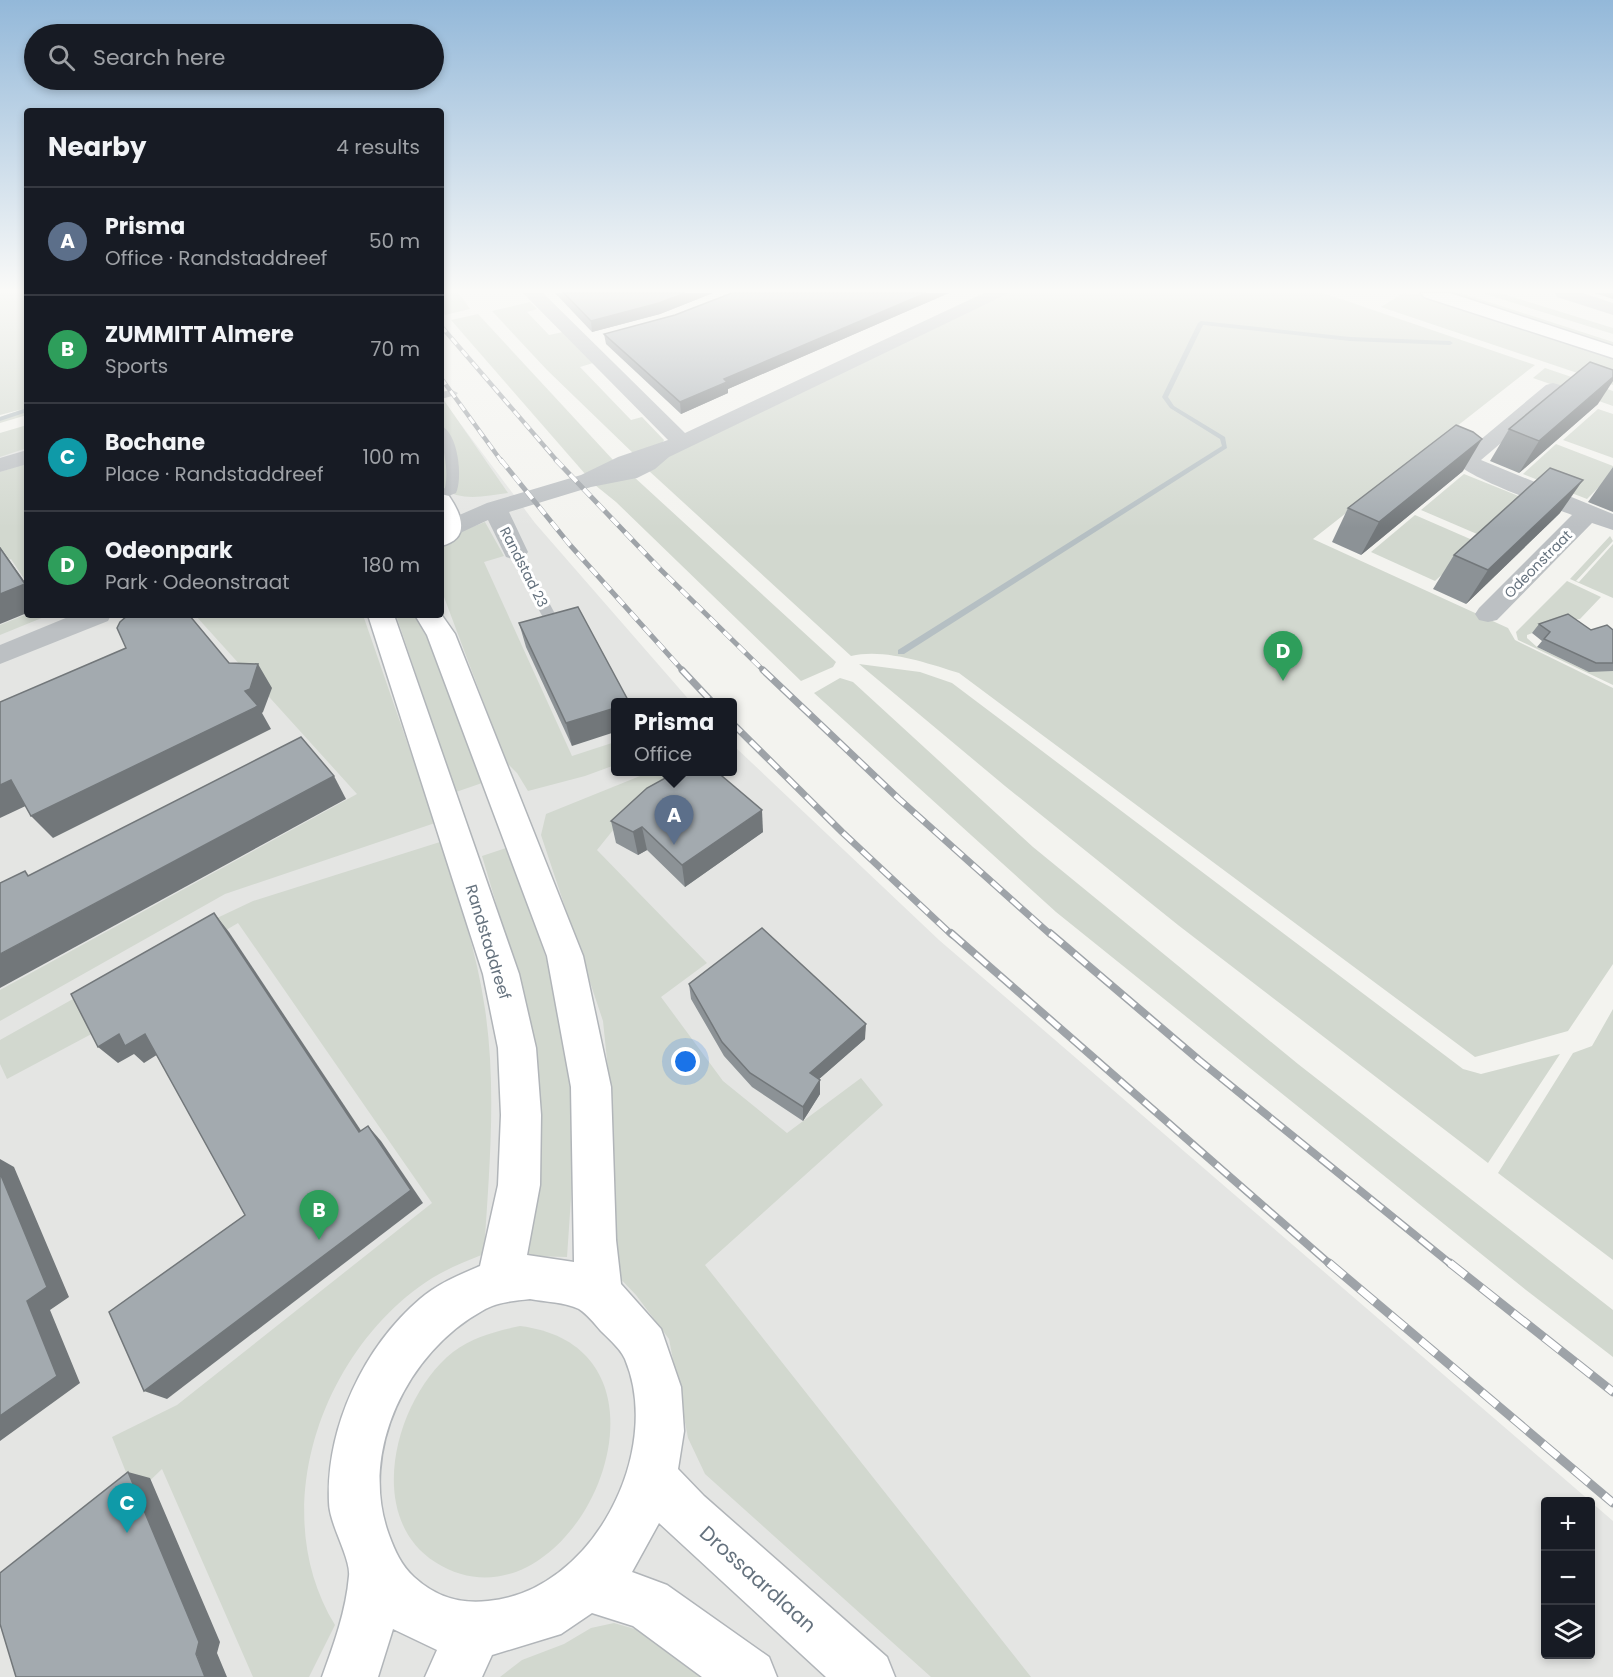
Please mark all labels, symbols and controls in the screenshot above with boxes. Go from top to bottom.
search box [24,24,444,90]
icon: search [45,41,78,74]
text: Search here [93,42,226,73]
text: Nearby [48,129,146,165]
text: 4 results [336,133,420,161]
text: Prisma [105,211,185,242]
text: A [60,227,75,255]
text: 50 m [369,227,420,255]
text: Office · Randstaddreef [105,244,327,272]
text: ZUMMITT Almere [105,319,294,350]
text: B [61,335,74,363]
text: 70 m [371,335,420,363]
text: Sports [105,352,168,380]
text: Bochane [105,427,205,458]
text: C [60,443,75,471]
text: 100 m [363,443,420,471]
text: Place · Randstaddreef [105,460,324,488]
street label: Randstad 23 [495,523,553,611]
street label: Odeonstraat [1500,526,1576,602]
text: Odeonpark [105,535,233,566]
text: D [60,551,75,579]
text: 180 m [362,551,420,579]
text: Park · Odeonstraat [105,568,290,596]
pin: D [1264,632,1302,681]
popup [611,698,737,776]
text: Prisma [634,707,714,738]
text: Office [634,740,692,768]
pin: A [654,796,694,845]
street label: Randstaddreef [460,882,516,1002]
your location [671,1047,700,1076]
pin: B [300,1190,338,1240]
pin: C [108,1484,146,1533]
map controls [1541,1497,1595,1659]
button: + [1541,1497,1595,1551]
street label: Drossaardlaan [694,1519,822,1639]
button: − [1541,1551,1595,1605]
button: layers [1541,1605,1595,1659]

